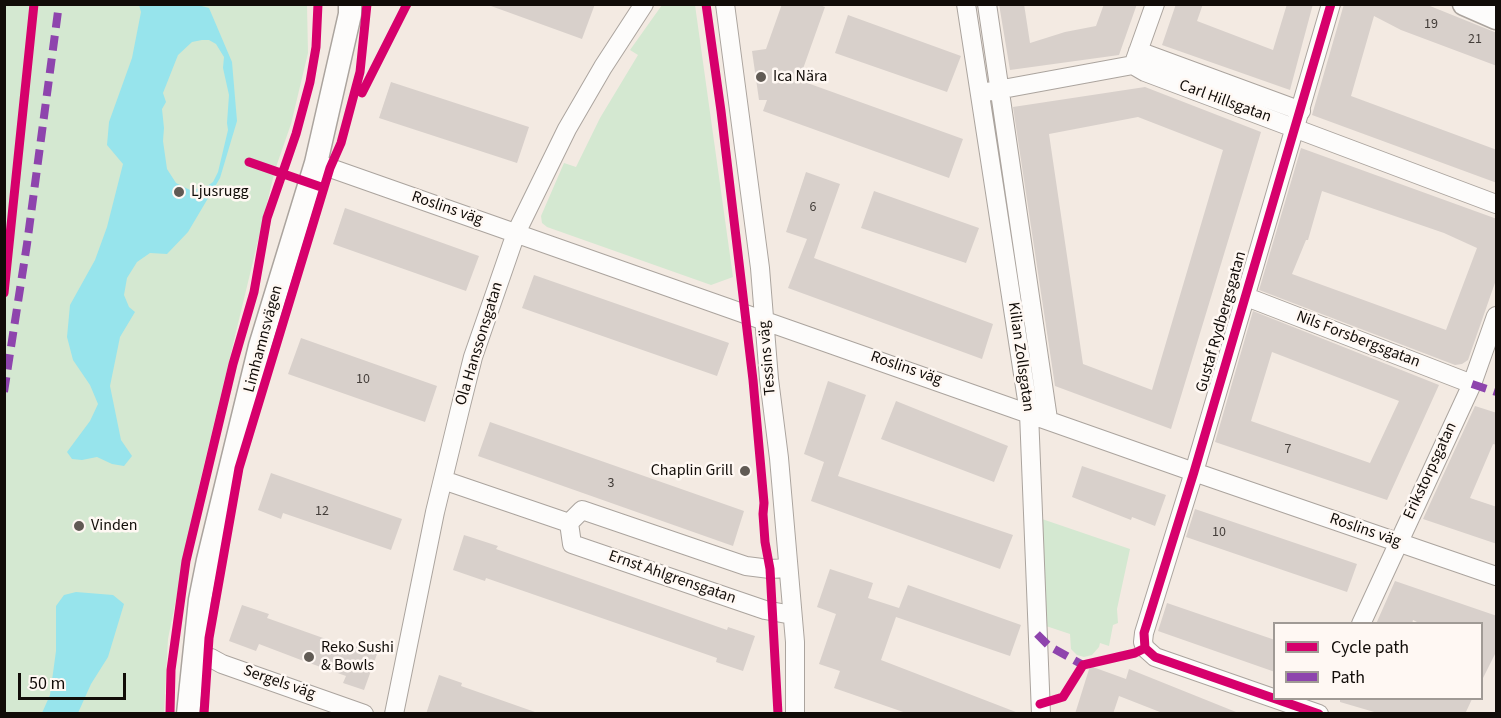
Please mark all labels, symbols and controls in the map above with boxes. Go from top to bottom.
house number: 19 [1424,17,1438,33]
house number: 21 [1468,32,1482,48]
place label: Ica Nära [773,67,827,87]
marker: Ica Nära [754,70,768,84]
street label: Carl Hillsgatan [1176,76,1274,128]
place label: Ljusrugg [191,182,249,202]
marker: Ljusrugg [172,185,186,199]
street label: Roslins väg [409,188,485,230]
house number: 6 [810,200,816,216]
street label: Gustaf Rydbergsgatan [1193,249,1251,395]
street label: Ola Hanssonsgatan [452,280,508,408]
street label: Limhamnsvägen [240,283,288,395]
street label: Kilian Zollsgatan [1003,301,1037,413]
street label: Nils Forsbergsgatan [1293,308,1423,372]
street label: Tessins väg [755,320,781,396]
street label: Roslins väg [868,348,944,390]
house number: 10 [356,372,370,388]
street label: Erikstorpsgatan [1400,419,1462,523]
house number: 7 [1285,442,1291,458]
place label: Chaplin Grill [651,461,733,481]
marker: Chaplin Grill [738,464,752,478]
house number: 3 [608,476,614,492]
house number: 12 [315,504,329,520]
street label: Roslins väg [1327,510,1403,552]
place label: Vinden [91,516,137,536]
marker: Vinden [72,519,86,533]
house number: 10 [1212,525,1226,541]
street label: Ernst Ahlgrensgatan [606,547,738,609]
legend [1273,622,1483,700]
text: Cycle path [1331,635,1409,660]
place label: Reko Sushi & Bowls [321,638,394,676]
marker: Reko Sushi & Bowls [302,650,316,664]
scale bar [21,661,129,699]
street label: Sergels väg [240,662,318,704]
text: Path [1331,665,1365,690]
text: 50 m [29,671,65,696]

